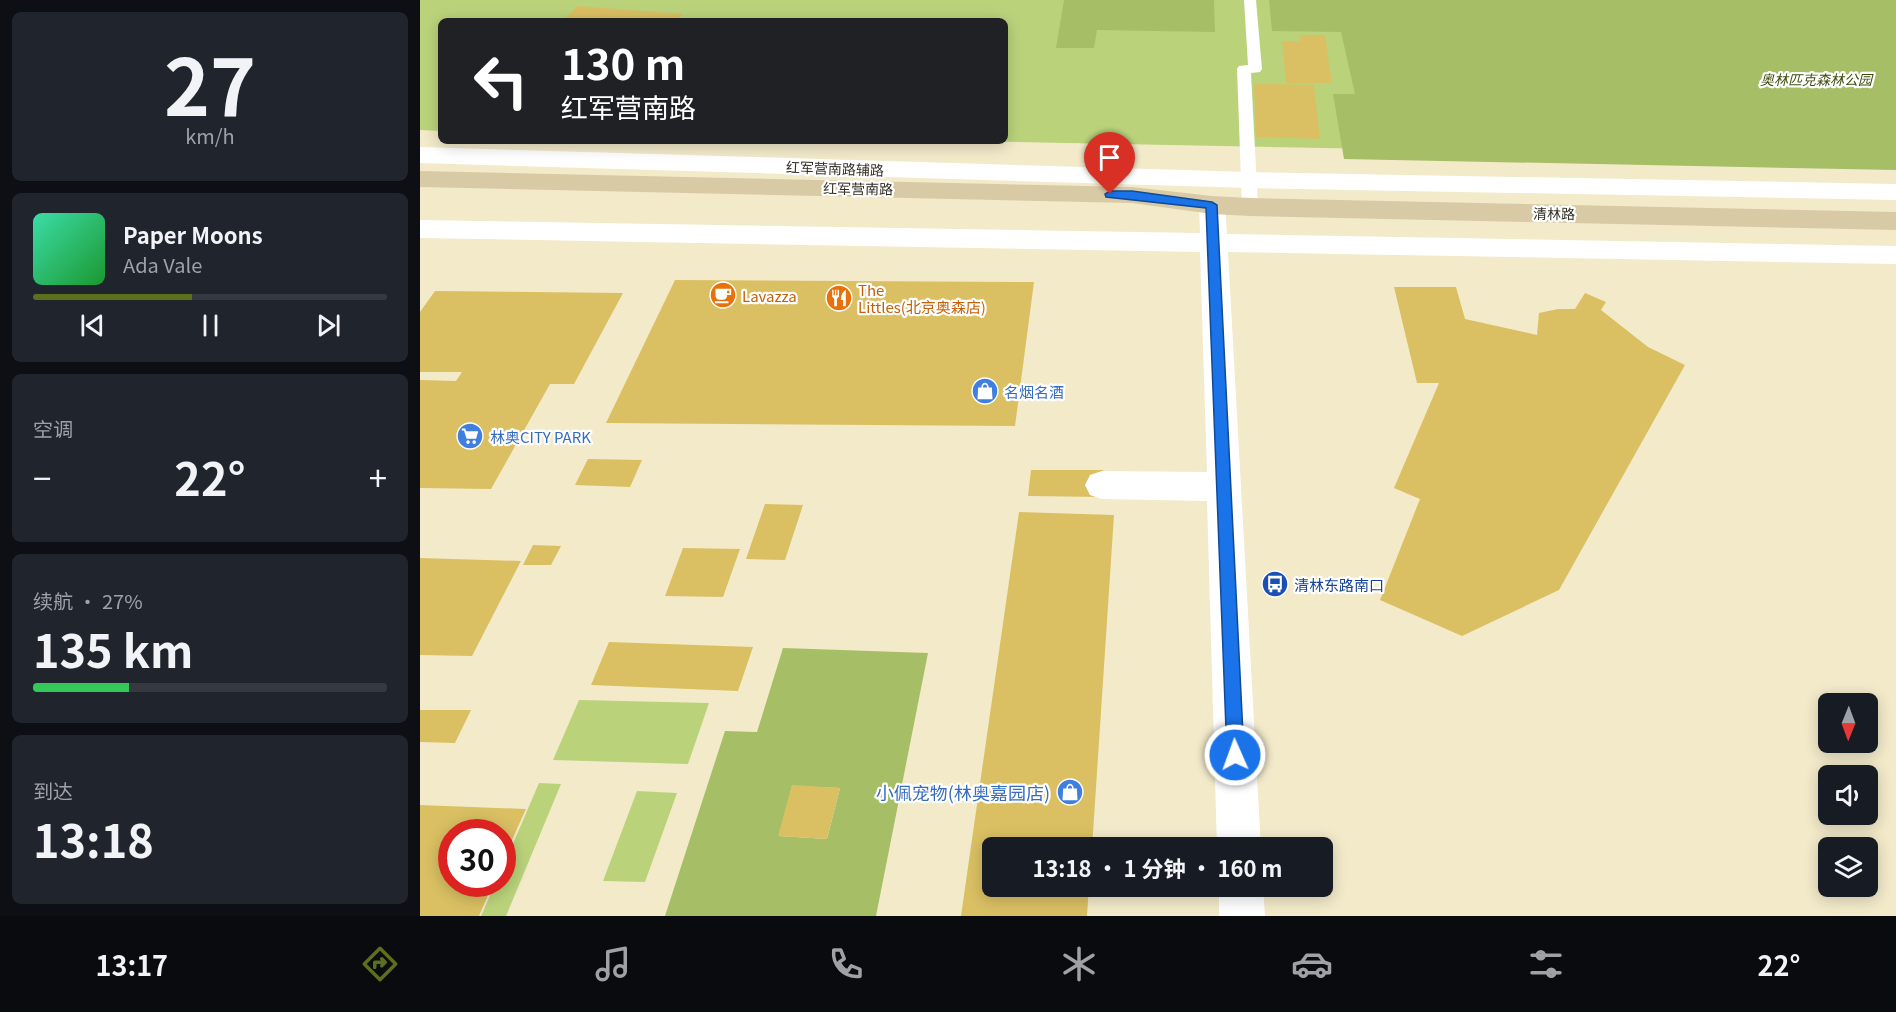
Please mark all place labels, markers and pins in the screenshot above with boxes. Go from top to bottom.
pin [1084,132,1135,194]
place label: The Littles(北京奥森店) [858,279,986,317]
cafe icon: Lavazza [708,280,738,310]
restaurant icon: The Littles(北京奥森店) [824,283,854,313]
place label: Lavazza [742,285,797,306]
shop icon: 名烟名酒 [970,376,1000,406]
place label: 名烟名酒 [1004,381,1064,402]
supermarket icon: 林奥CITY PARK [455,421,485,451]
place label: 林奥CITY PARK [490,426,591,447]
bus stop icon: 清林东路南口 [1260,569,1290,599]
place label: 清林东路南口 [1294,574,1384,595]
shop icon: 小佩宠物(林奥嘉园店) [1055,777,1085,807]
place label: 小佩宠物(林奥嘉园店) [876,779,1050,805]

